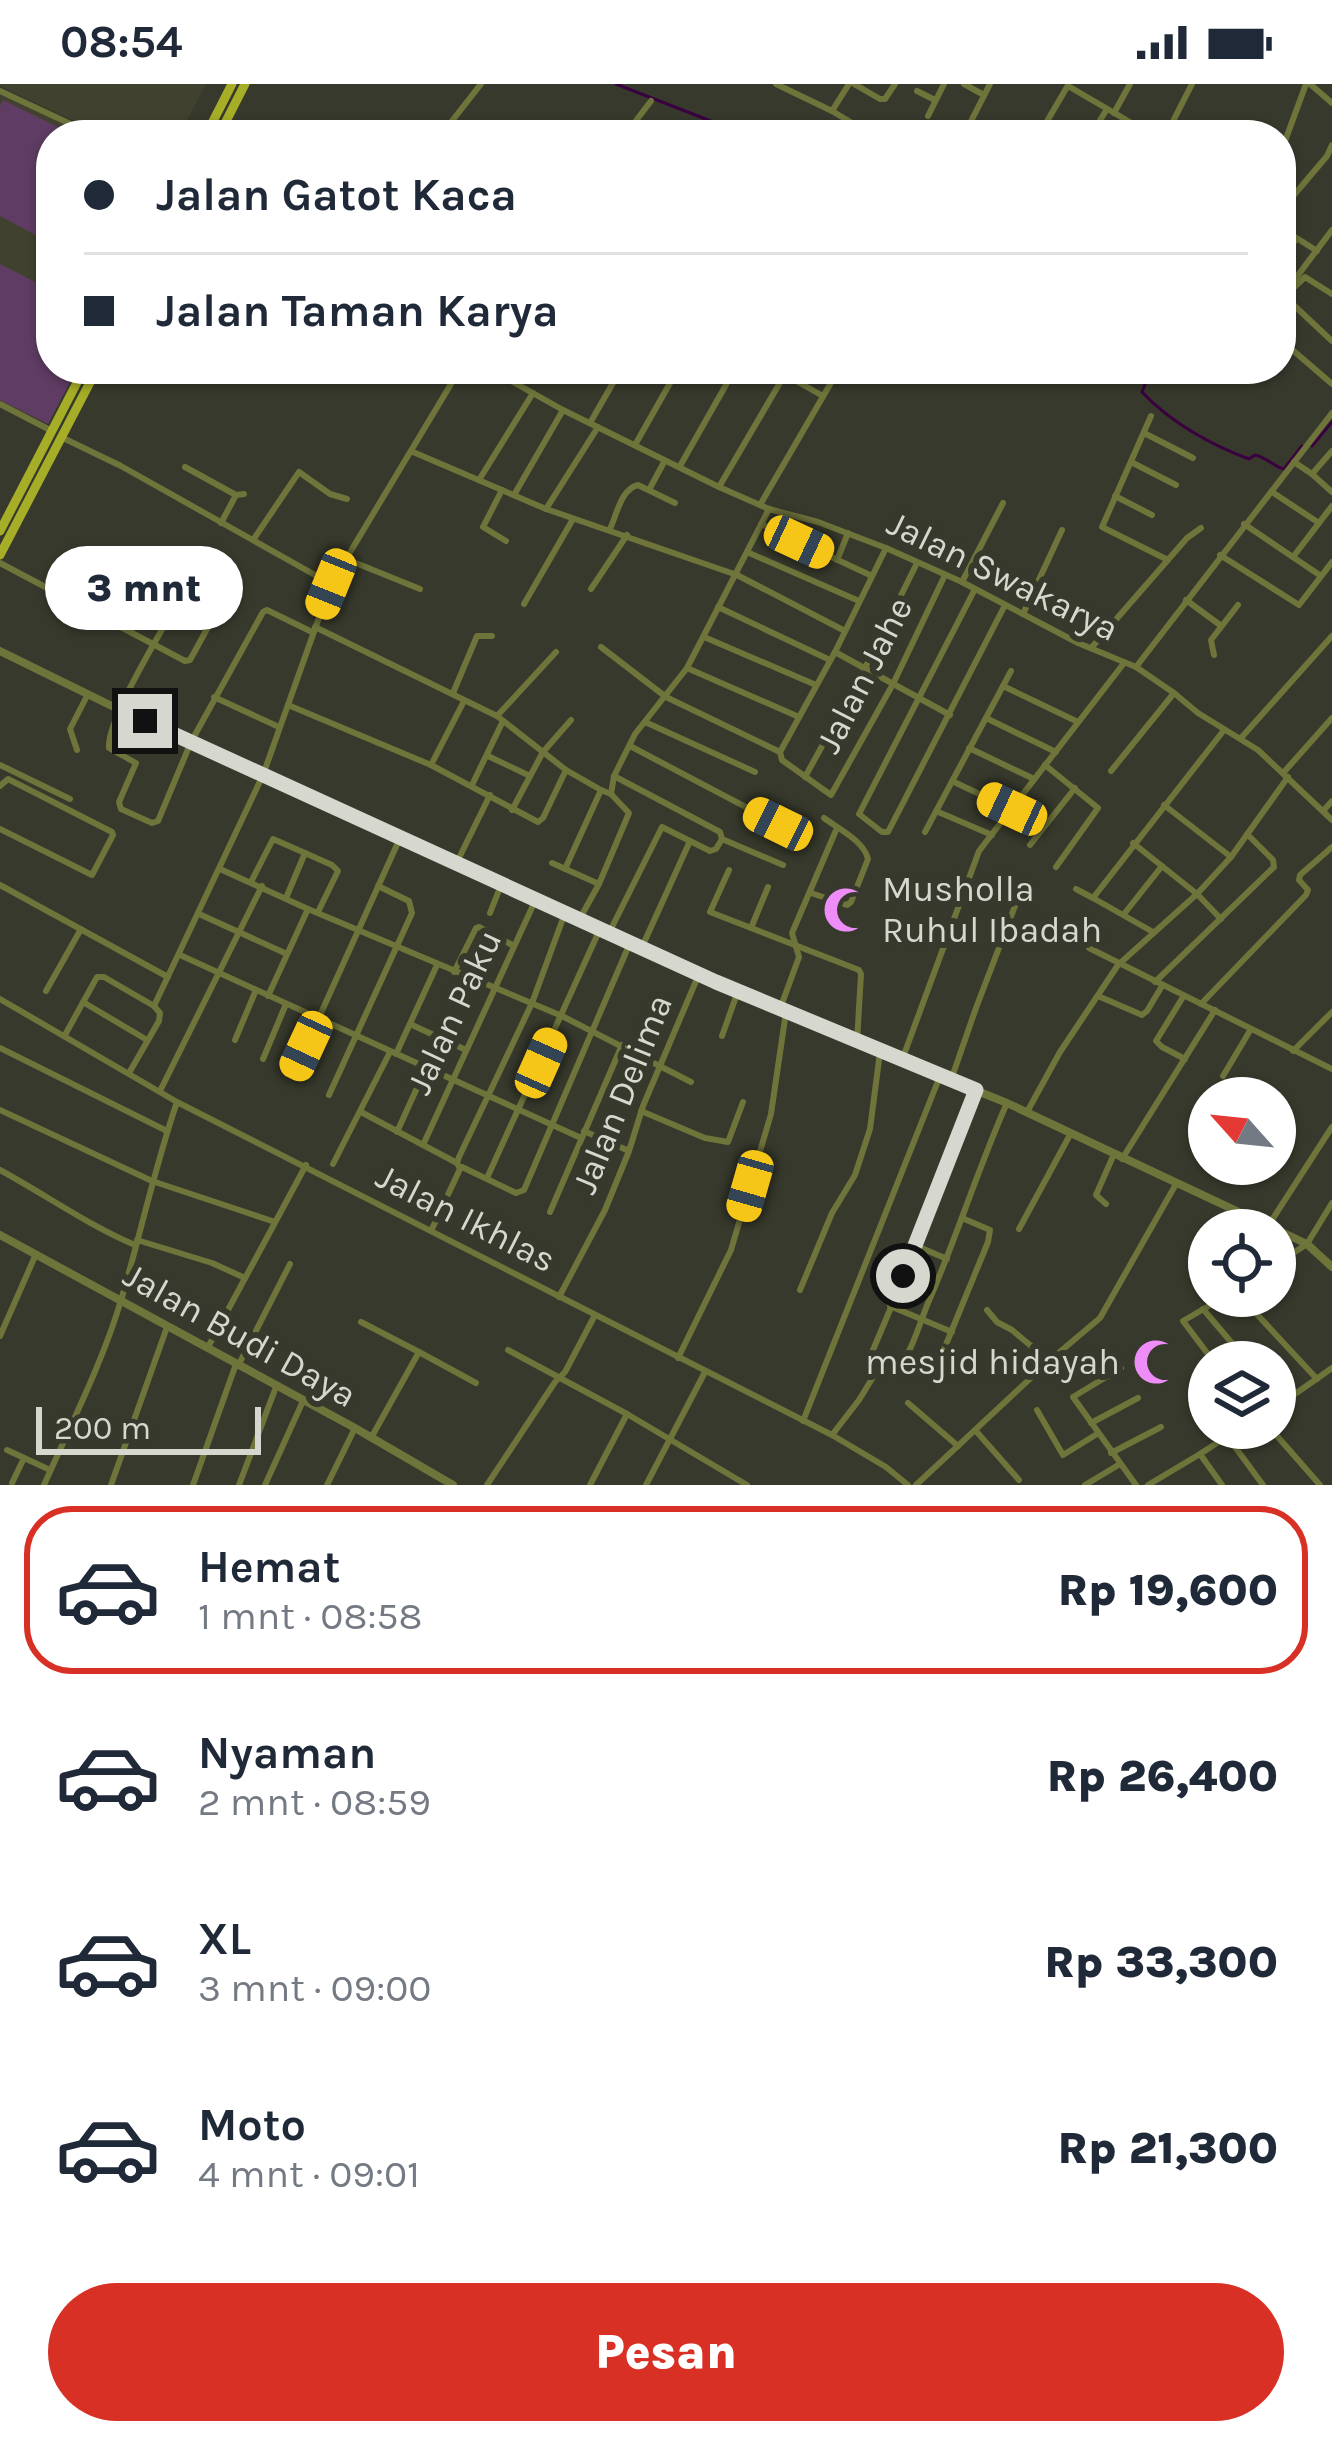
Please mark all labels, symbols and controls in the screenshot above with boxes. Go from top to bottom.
text: 08:54 [60,16,183,68]
text: Jalan Gatot Kaca [156,169,517,221]
text: Jalan Taman Karya [156,285,559,337]
street label: Jalan Swakarya [881,502,1125,650]
car [759,510,839,574]
car [301,544,361,624]
callout: 3 mnt [46,547,244,631]
text: 3 mnt [87,565,201,611]
street label: Jalan Jahe [807,590,921,760]
route end [118,694,172,748]
car [972,777,1052,841]
car [738,792,818,856]
place label: Musholla Ruhul Ibadah [882,868,1102,951]
mosque icon: Musholla Ruhul Ibadah [821,885,871,935]
street label: Jalan Paku [398,923,510,1101]
street label: Jalan Delima [563,988,681,1200]
car [274,1006,338,1086]
car [510,1023,572,1103]
north arrow [1188,1077,1296,1185]
map controls [1188,1077,1296,1449]
car [723,1146,777,1226]
street label: Jalan Ikhlas [369,1155,563,1281]
button: locate [1188,1209,1296,1317]
route start [876,1249,930,1303]
street label: Jalan Budi Daya [116,1254,364,1416]
mosque icon: mesjid hidayah [1131,1337,1181,1387]
place label: mesjid hidayah [865,1341,1120,1383]
button: layers [1188,1341,1296,1449]
scale bar [36,1401,261,1454]
text: 200 m [54,1409,151,1447]
icon: car [54,1536,162,1644]
text: Hemat [198,1541,340,1593]
text: Rp 19,600 [1058,1564,1278,1616]
text: 1 mnt · 08:58 [198,1593,422,1639]
icon: car [54,1722,162,1830]
text: Nyaman [198,1727,376,1779]
text: Rp 26,400 [1047,1750,1278,1802]
text: 2 mnt · 08:59 [198,1779,431,1825]
icon: car [54,1908,162,2016]
text: XL [198,1913,251,1965]
text: Rp 33,300 [1044,1936,1278,1988]
text: 3 mnt · 09:00 [198,1965,432,2011]
icon: car [54,2094,162,2202]
text: Moto [198,2099,306,2151]
text: Rp 21,300 [1058,2122,1278,2174]
text: 4 mnt · 09:01 [198,2151,420,2197]
button: Pesan [48,2283,1284,2421]

